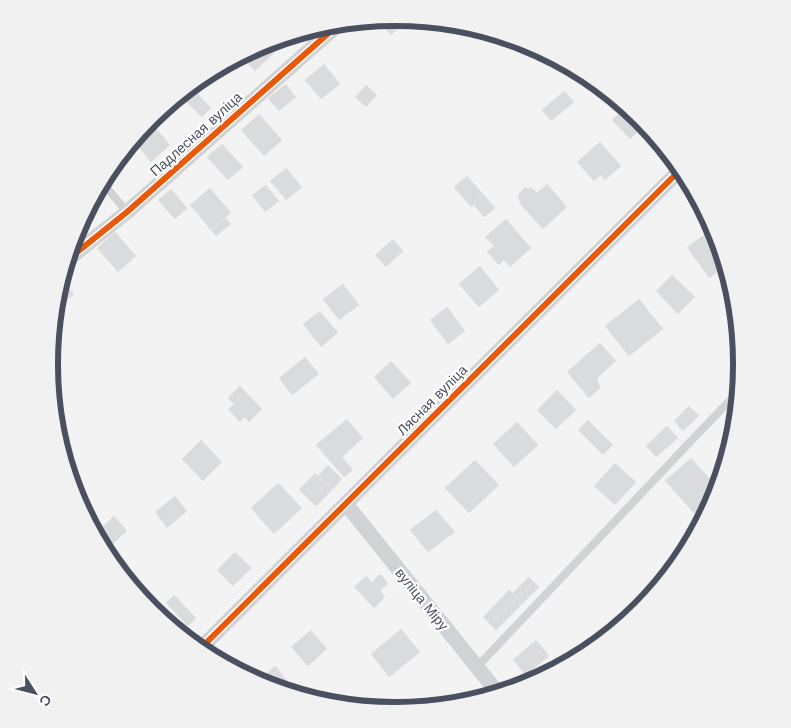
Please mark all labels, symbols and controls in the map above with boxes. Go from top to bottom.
street label: Падлесная вуліца [147,89,245,179]
street label: Лясная вуліца [394,361,471,438]
street label: вуліца Міру [392,565,452,633]
north arrow [10,668,60,718]
text: С [36,692,55,709]

